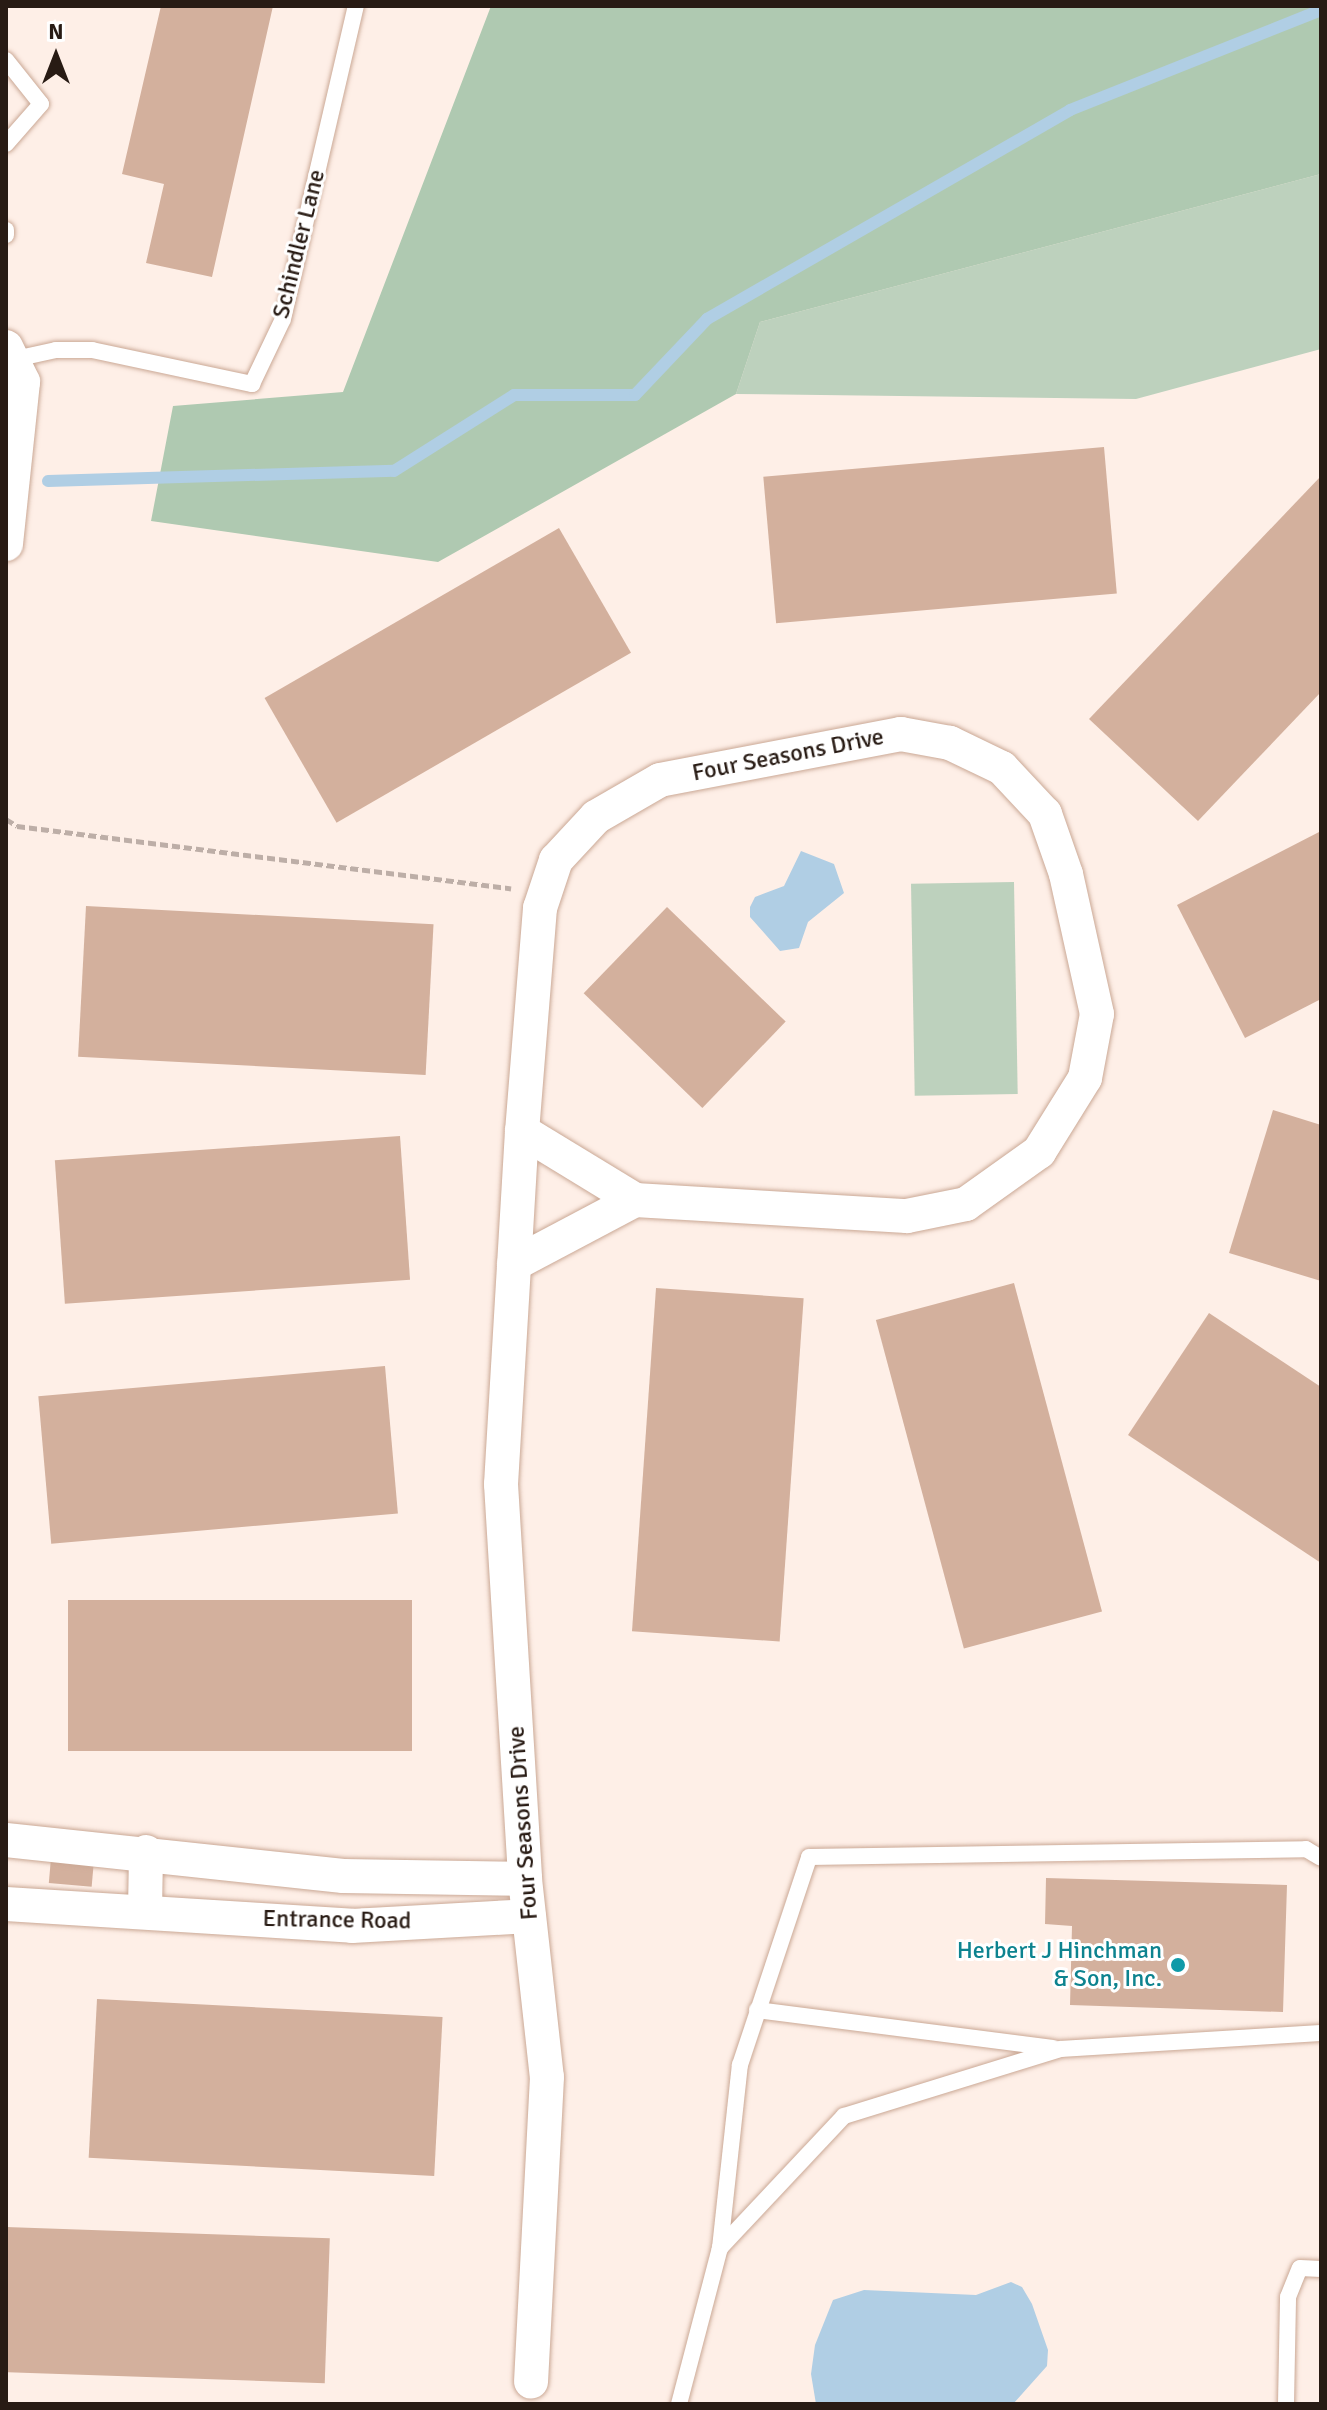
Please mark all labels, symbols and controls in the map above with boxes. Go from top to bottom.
north arrow [16,16,96,96]
text: N [48,18,64,45]
street label: Schindler Lane [267,167,331,321]
street label: Four Seasons Drive [690,722,886,788]
street label: Four Seasons Drive [502,1725,544,1921]
street label: Entrance Road [262,1904,412,1936]
place label: Herbert J Hinchman & Son, Inc. [957,1937,1162,1993]
marker: Herbert J Hinchman & Son, Inc. [1169,1956,1187,1974]

